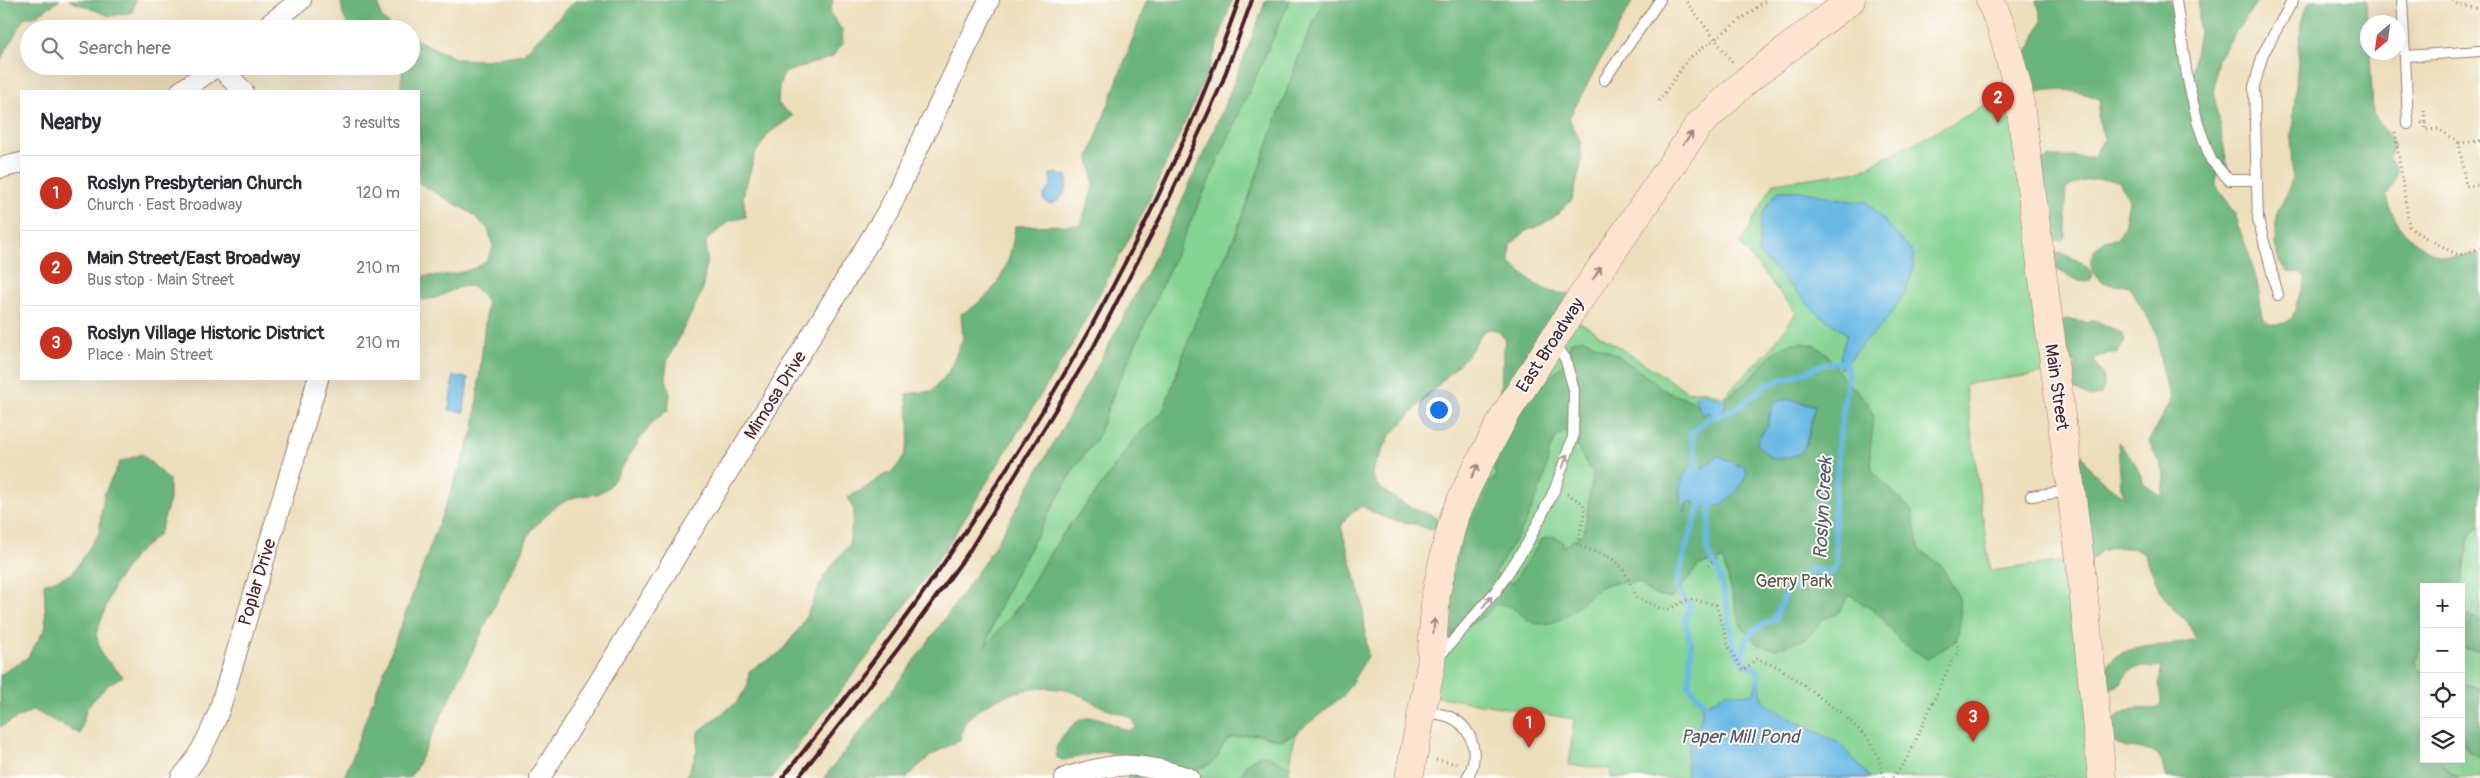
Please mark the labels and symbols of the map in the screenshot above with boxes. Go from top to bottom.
north arrow [2360,15,2405,60]
pin: 2 [1982,82,2014,123]
one-way arrow [1683,131,1693,145]
one-way arrow [1592,266,1602,280]
street label: East Broadway [1511,293,1590,397]
street label: Main Street [2039,342,2074,433]
street label: Mimosa Drive [739,347,812,444]
your location [1426,397,1452,423]
one-way arrow [1561,454,1570,469]
water label: Roslyn Creek [1808,454,1838,560]
one-way arrow [1470,463,1480,478]
street label: Poplar Drive [233,536,282,628]
park label: Gerry Park [1756,570,1833,593]
one-way arrow [1481,596,1492,609]
one-way arrow [1429,619,1439,635]
pin: 3 [1957,701,1989,742]
pin: 1 [1513,707,1545,748]
water label: Paper Mill Pond [1681,725,1802,749]

